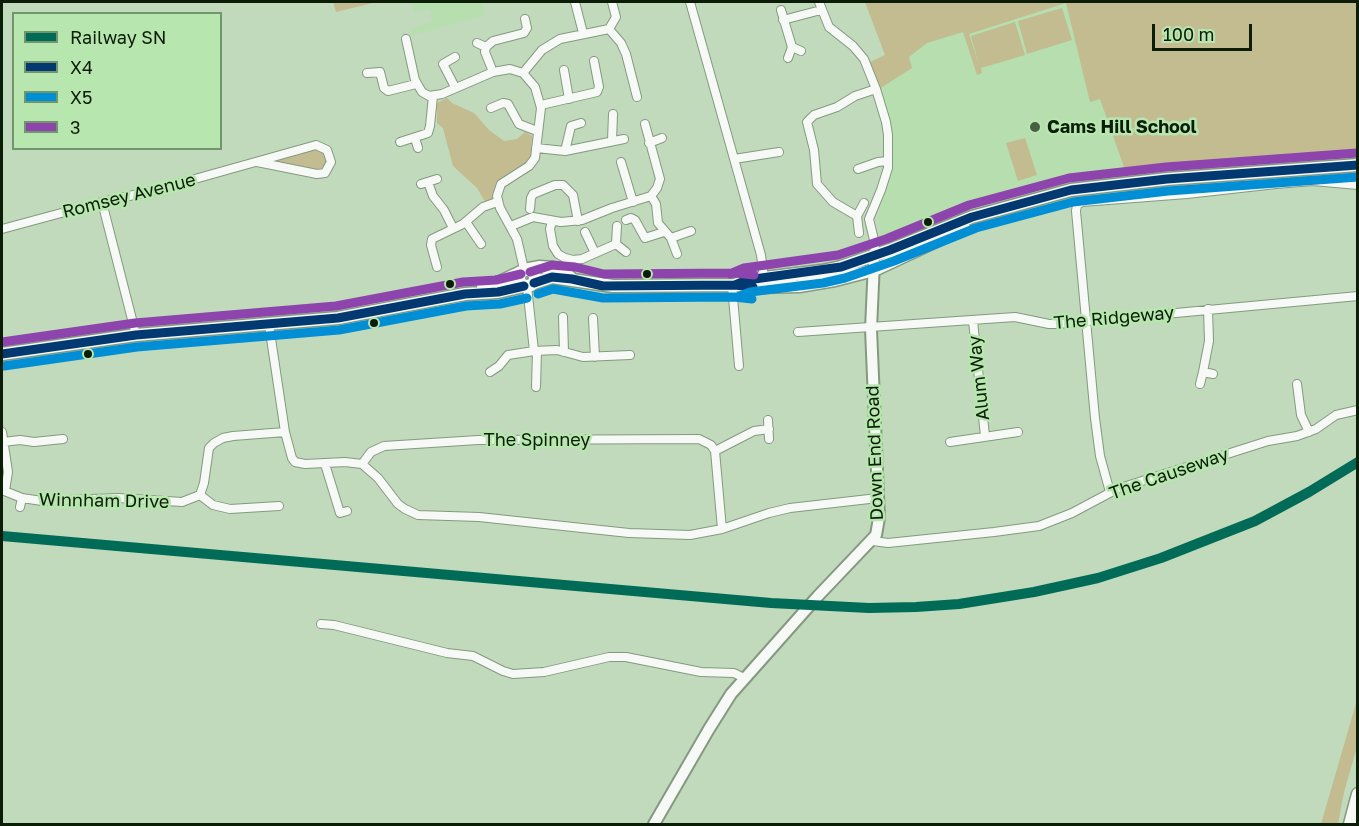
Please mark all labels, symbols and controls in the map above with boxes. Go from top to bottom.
legend [12,12,222,150]
scale bar [1155,12,1256,50]
text: 100 m [1163,23,1214,45]
text: Railway SN [70,26,166,48]
text: X4 [70,56,93,78]
text: X5 [70,86,92,108]
text: 3 [70,116,81,138]
place label: Cams Hill School [1047,116,1197,138]
marker: Cams Hill School [1028,120,1042,134]
street label: Romsey Avenue [60,169,198,223]
unlabelled marker [922,216,934,228]
unlabelled marker [641,268,653,280]
unlabelled marker [444,278,456,290]
street label: The Ridgeway [1053,302,1175,334]
unlabelled marker [368,317,380,329]
street label: Alum Way [964,334,994,422]
unlabelled marker [82,348,94,360]
street label: Down End Road [862,385,888,521]
street label: The Spinney [484,429,590,451]
street label: The Causeway [1107,444,1231,504]
street label: Winnham Drive [39,489,169,513]

